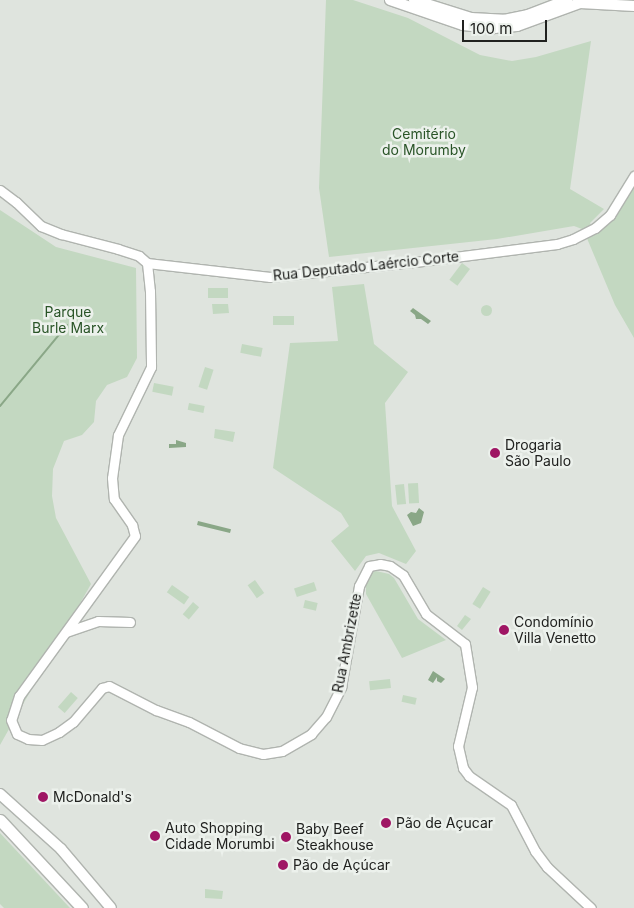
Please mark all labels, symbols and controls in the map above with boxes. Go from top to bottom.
scale bar [464,10,549,42]
text: 100 m [470,19,512,38]
park label: Cemitério do Morumby [382,126,466,158]
street label: Rua Deputado Laércio Corte [272,248,460,284]
park label: Parque Burle Marx [32,304,104,336]
place label: Drogaria São Paulo [505,437,571,470]
marker: Drogaria São Paulo [489,447,501,459]
street label: Rua Ambrizette [329,592,365,694]
place label: Condomínio Villa Venetto [514,614,596,646]
marker: Condomínio Villa Venetto [498,624,510,636]
place label: McDonald's [53,789,132,805]
marker: McDonald's [37,791,49,803]
place label: Pão de Açucar [396,815,493,831]
marker: Pão de Açucar [380,817,392,829]
place label: Auto Shopping Cidade Morumbi [165,820,275,852]
place label: Baby Beef Steakhouse [296,821,374,854]
marker: Auto Shopping Cidade Morumbi [149,830,161,842]
marker: Baby Beef Steakhouse [280,831,292,843]
place label: Pão de Açúcar [293,857,390,873]
marker: Pão de Açúcar [277,859,289,871]

